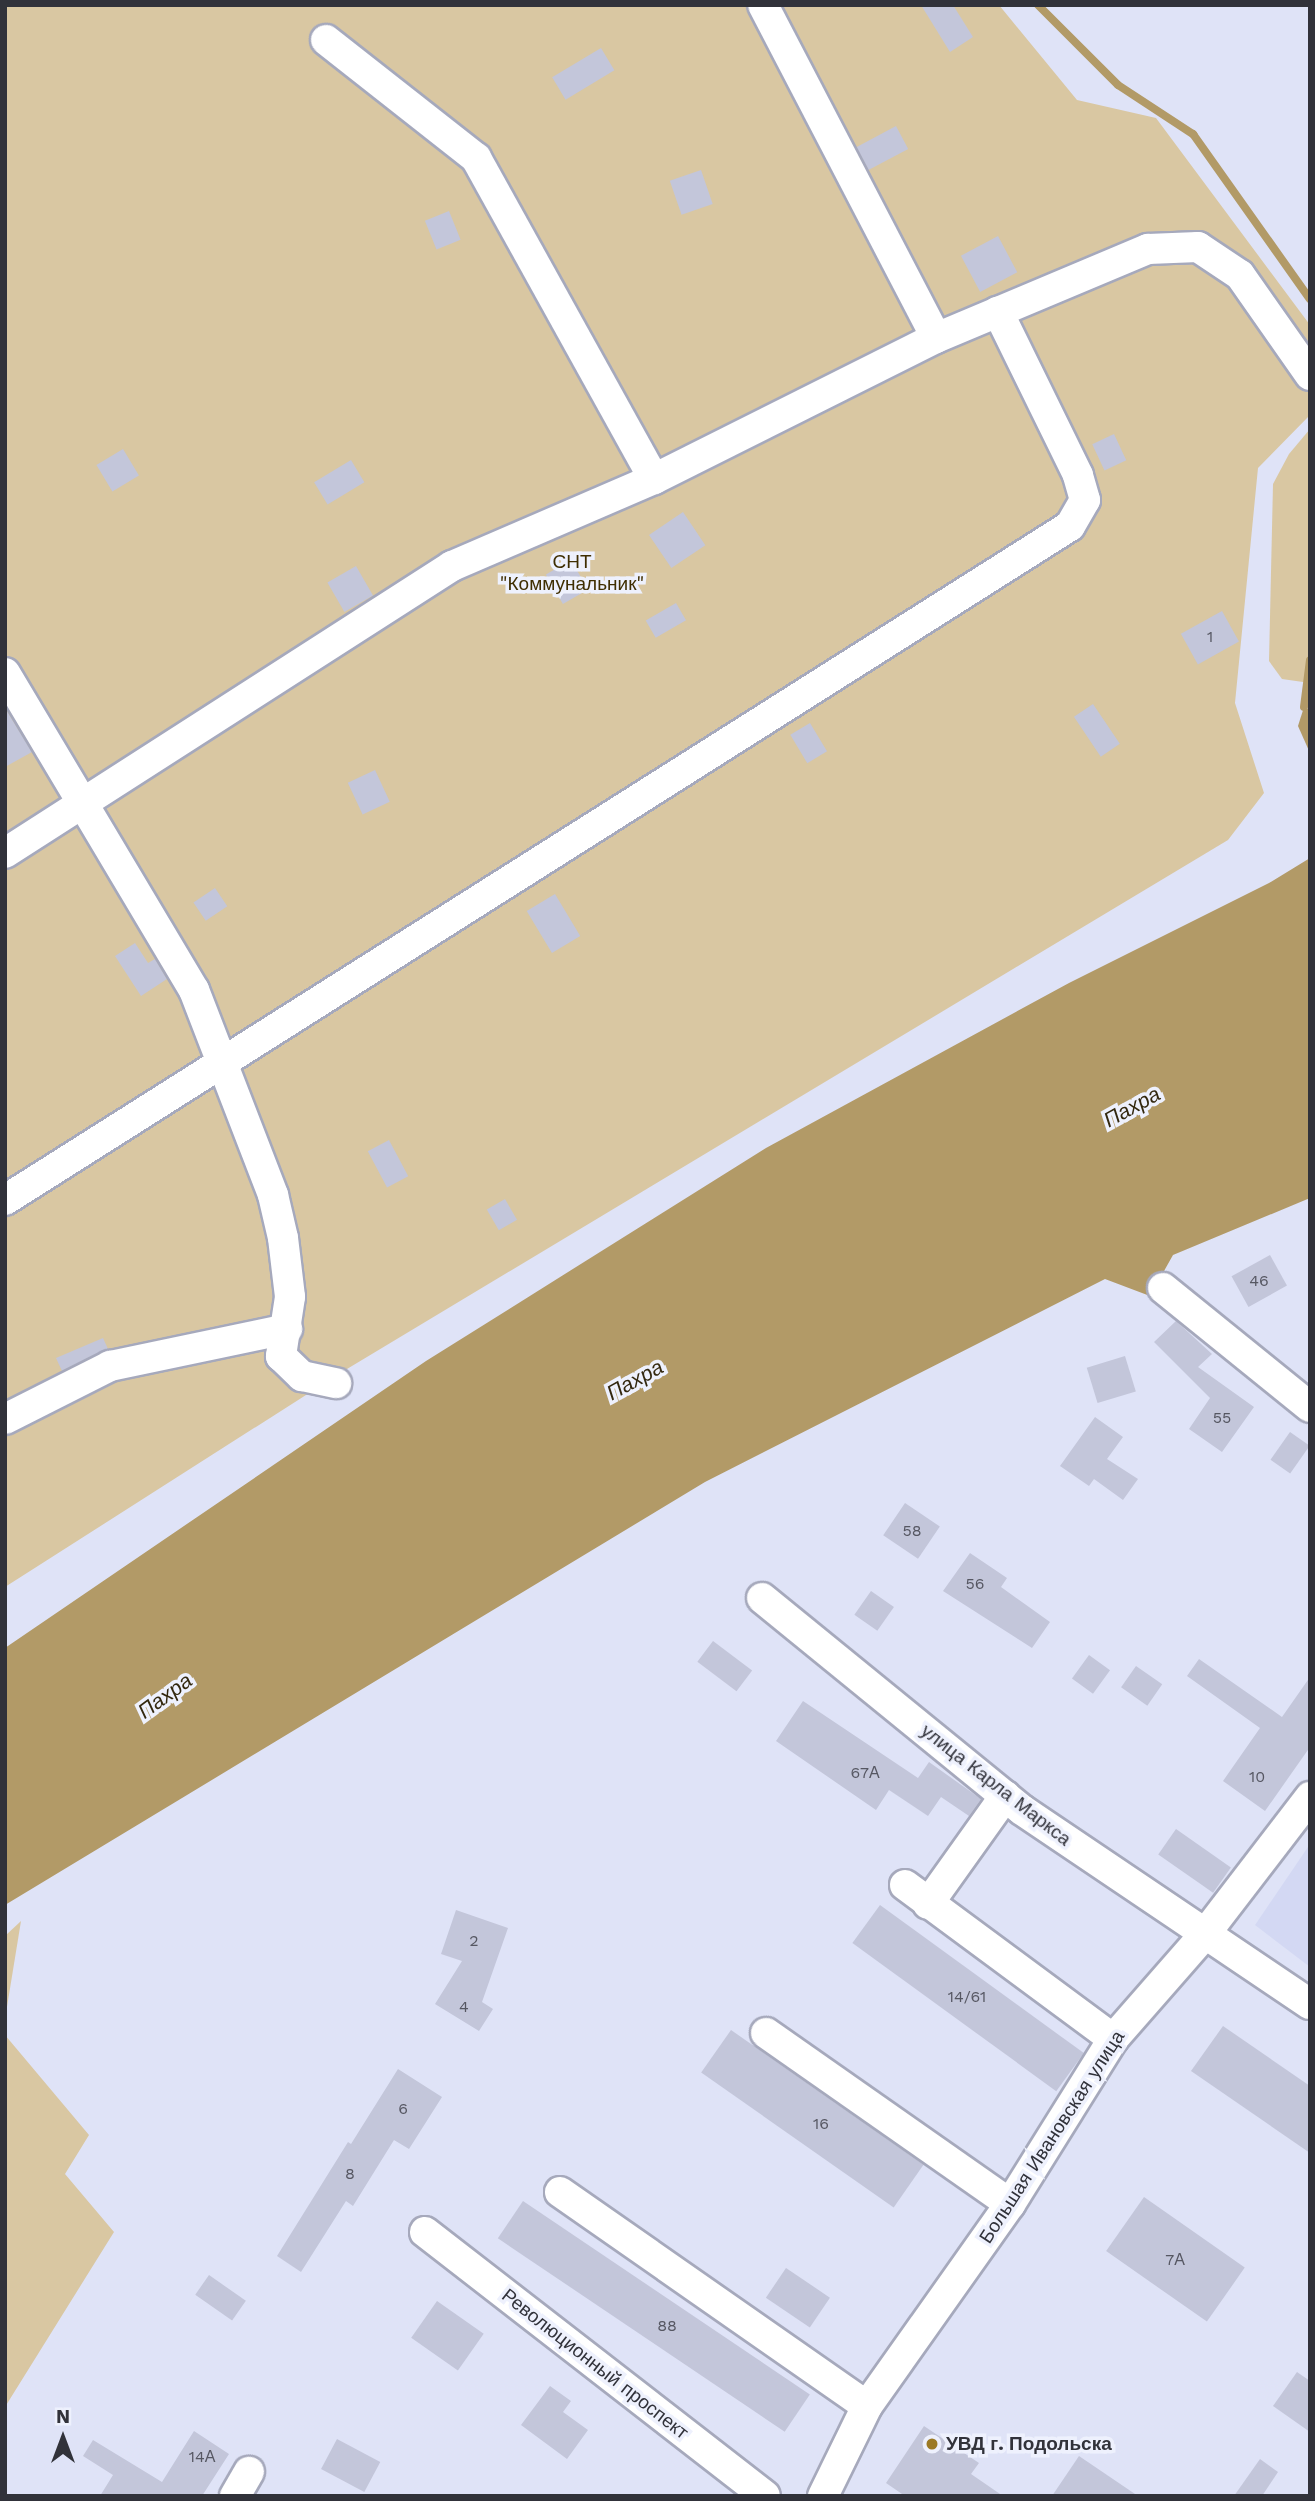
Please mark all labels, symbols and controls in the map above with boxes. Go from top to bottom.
park label: СНТ "Коммунальник" [500,551,644,595]
house number: 1 [1207,627,1213,647]
water label: Пахра [1099,1081,1165,1133]
house number: 46 [1249,1271,1269,1291]
water label: Пахра [602,1354,668,1406]
house number: 55 [1213,1408,1231,1428]
house number: 58 [902,1521,922,1541]
house number: 56 [965,1574,985,1594]
water label: Пахра [133,1668,197,1724]
street label: улица Карла Маркса [916,1719,1076,1851]
house number: 67А [850,1763,880,1783]
house number: 10 [1249,1767,1265,1787]
house number: 2 [469,1931,479,1951]
house number: 14/61 [948,1987,986,2007]
house number: 4 [459,1997,469,2017]
street label: Большая Ивановская улица [975,2026,1129,2248]
house number: 6 [398,2099,408,2119]
house number: 16 [813,2114,829,2134]
house number: 8 [345,2164,355,2184]
house number: 7А [1165,2250,1185,2270]
street label: Революционный проспект [497,2284,693,2444]
house number: 88 [657,2316,677,2336]
north arrow [28,2403,98,2473]
text: N [56,2405,70,2428]
place label: УВД г. Подольска [946,2433,1112,2455]
marker: УВД г. Подольска [924,2436,940,2452]
house number: 14А [189,2447,215,2467]

